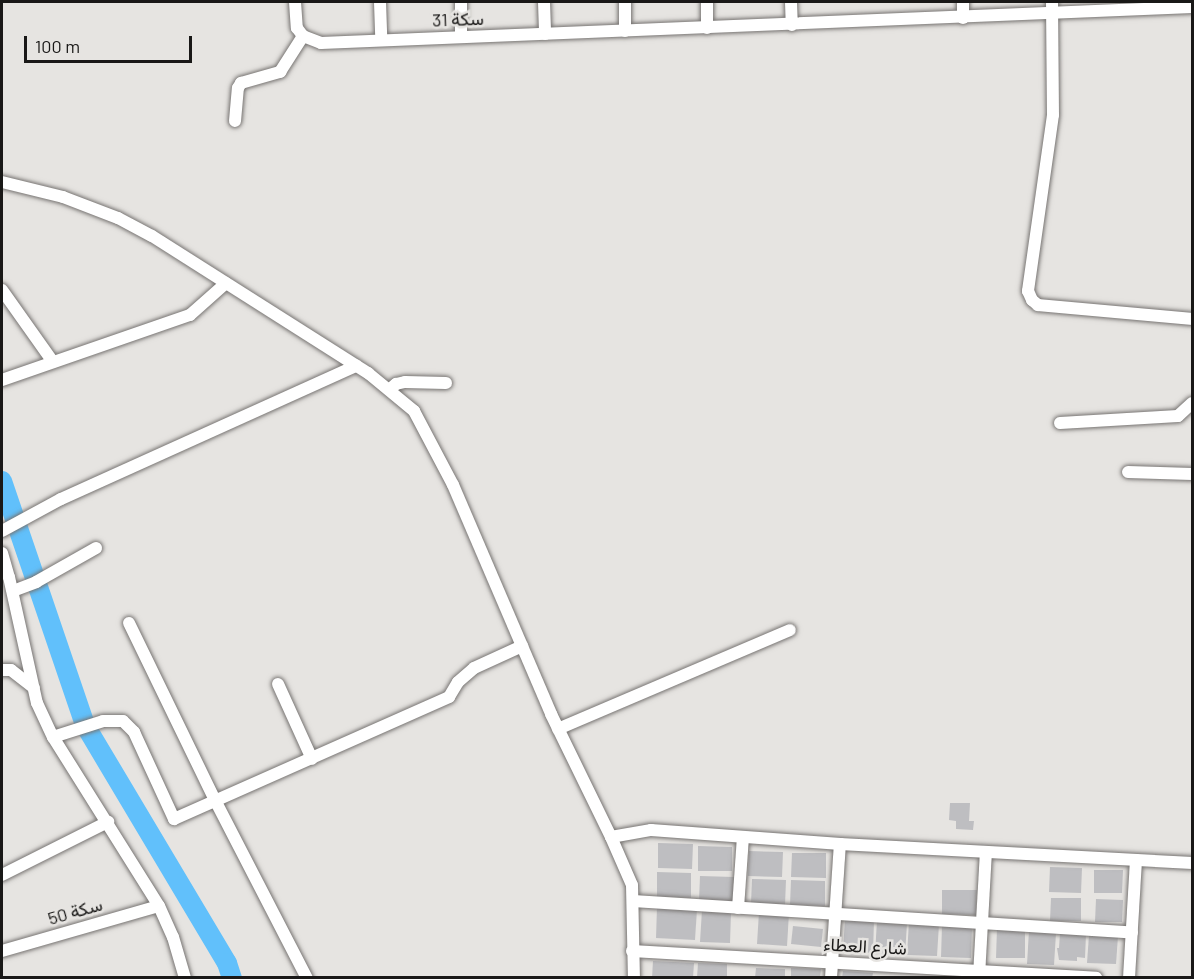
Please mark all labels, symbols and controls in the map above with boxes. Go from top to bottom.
street label: سكة 31 [432,7,484,31]
scale bar [27,24,195,62]
text: 100 m [35,35,80,57]
street label: سكة 50 [45,893,105,929]
street label: شارع العطاء [823,933,907,959]

